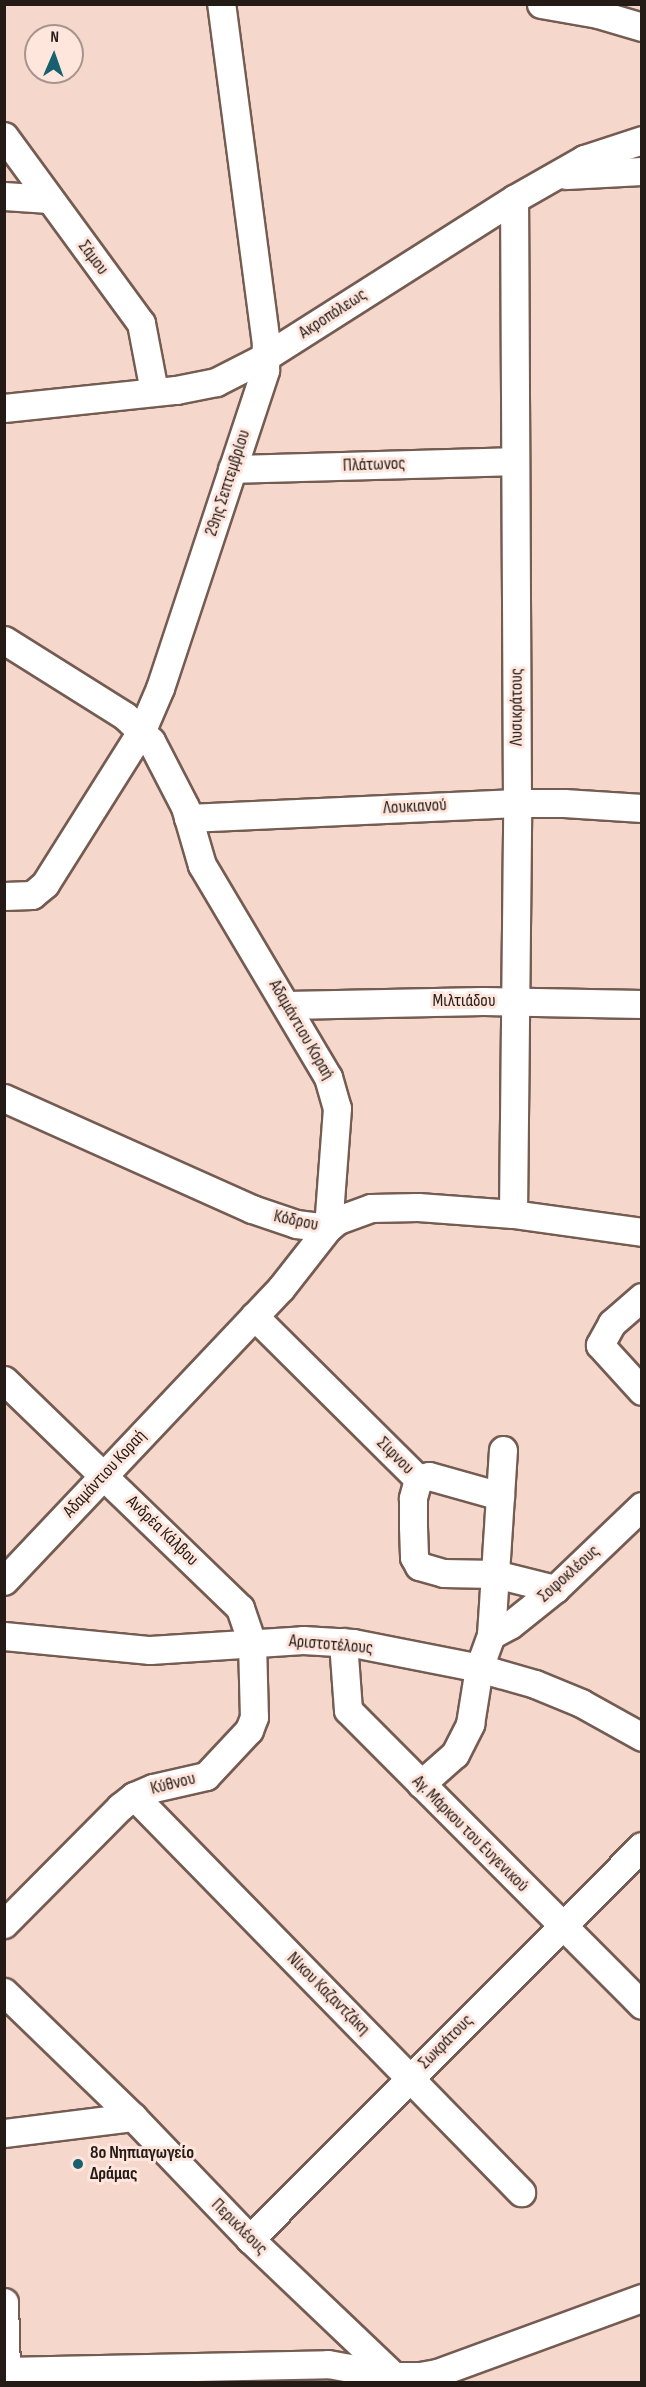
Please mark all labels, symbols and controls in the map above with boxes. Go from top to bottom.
north arrow [24,24,84,84]
text: N [50,28,59,47]
street label: Σάμου [73,237,113,279]
street label: Ακροπόλεως [295,284,371,344]
street label: 29ης Σεπτεμβρίου [201,427,255,539]
street label: Πλάτωνος [342,453,406,477]
street label: Λυσικράτους [506,668,528,746]
street label: Λουκιανού [383,795,447,819]
street label: Αδαμάντιου Κοραή [264,976,338,1084]
street label: Μιλτιάδου [432,990,496,1012]
street label: Κόδρου [272,1206,320,1236]
street label: Αδαμάντιου Κοραή [59,1426,151,1522]
street label: Σίφνου [372,1433,418,1479]
street label: Ανδρέα Κάλβου [121,1491,203,1571]
street label: Σοφοκλέους [534,1541,604,1607]
street label: Αριστοτέλους [288,1631,374,1659]
street label: Κύθνου [148,1768,198,1800]
street label: Αγ. Μάρκου του Ευγενικού [407,1771,533,1897]
street label: Νίκου Καζαντζάκη [282,1948,374,2040]
street label: Σωκράτους [414,2010,478,2074]
place label: 8ο Νηπιαγωγείο Δράμας [90,2143,194,2186]
marker: 8ο Νηπιαγωγείο Δράμας [71,2157,85,2171]
street label: Περικλέους [206,2194,272,2260]

